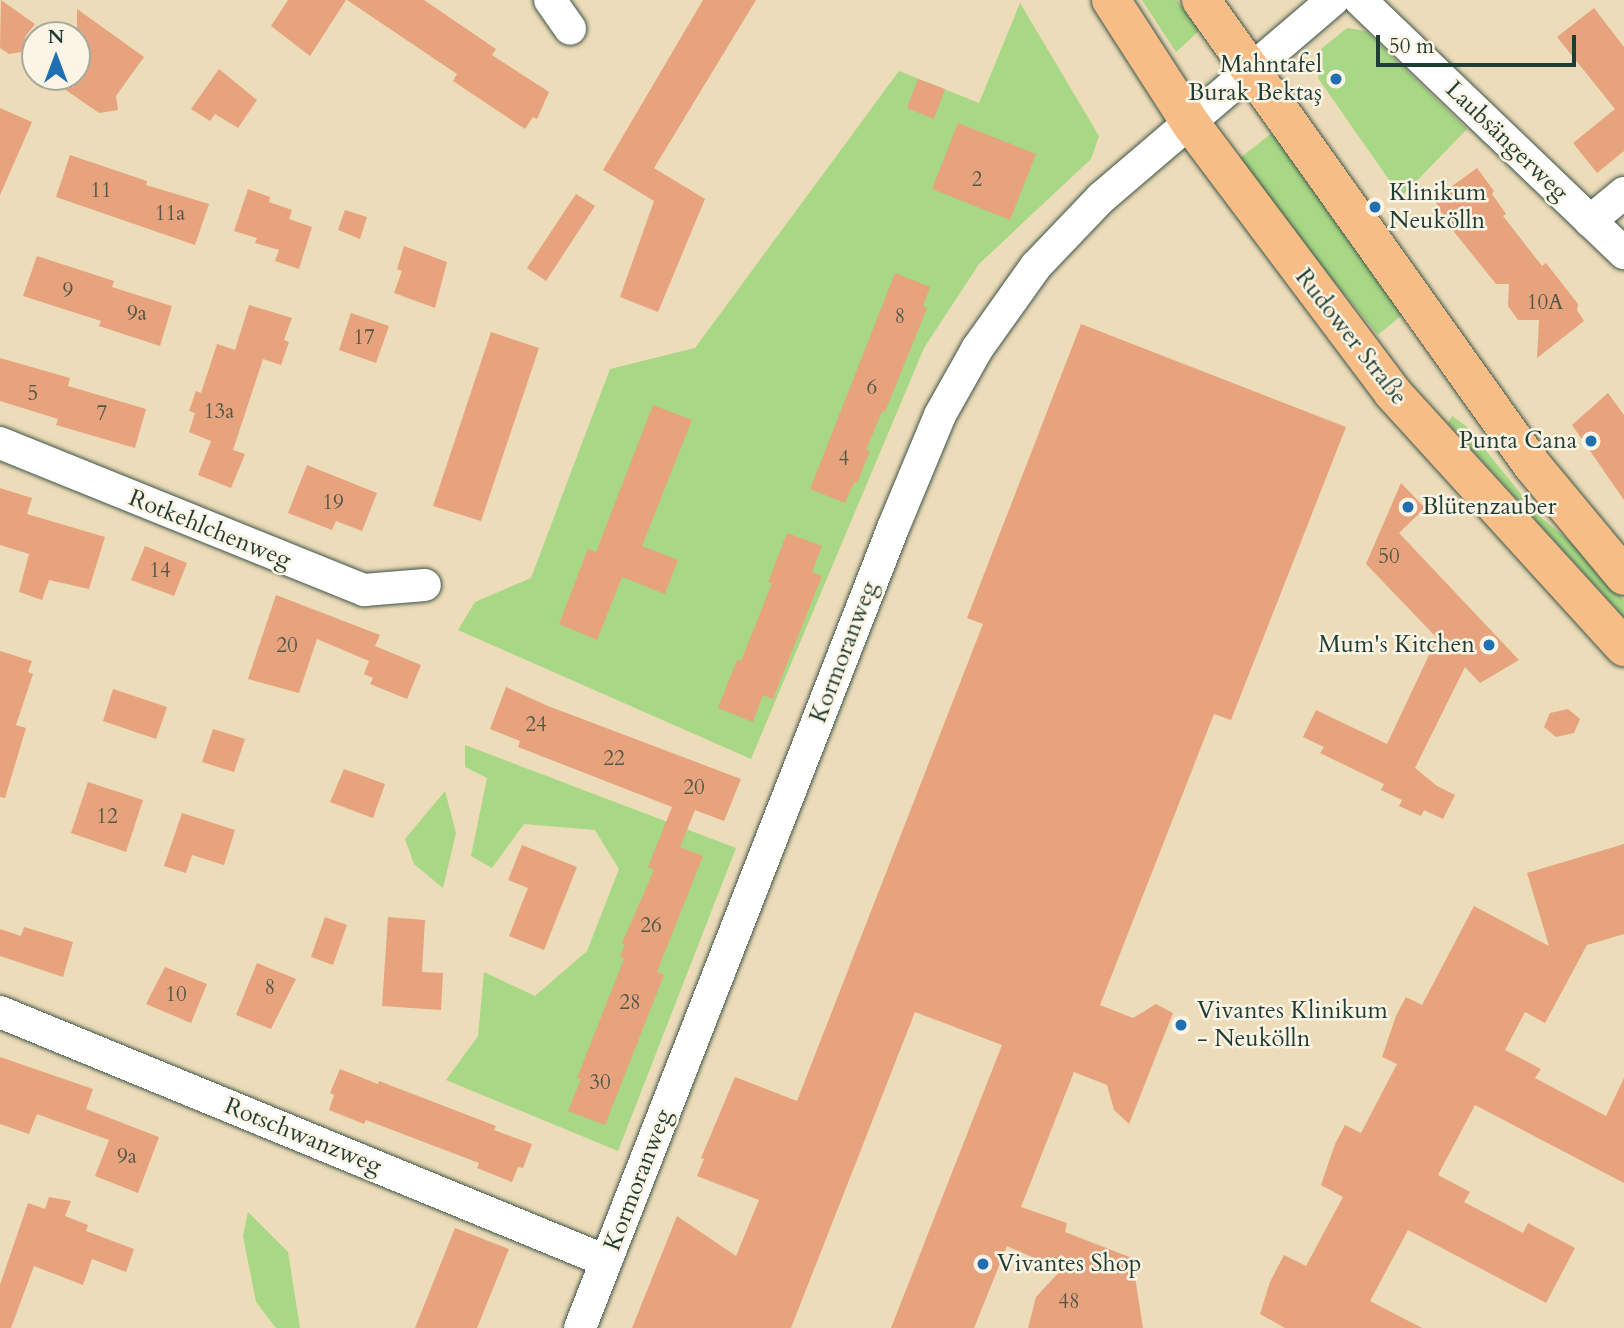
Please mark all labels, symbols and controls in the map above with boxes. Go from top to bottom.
north arrow [21,21,91,91]
scale bar [1379,21,1578,65]
text: N [48,24,64,50]
text: 50 m [1389,32,1434,61]
place label: Mahntafel Burak Bektaş [1188,51,1322,107]
marker: Mahntafel Burak Bektaş [1328,71,1344,87]
street label: Laubsängerweg [1439,75,1575,207]
house number: 2 [972,167,982,193]
house number: 11 [90,178,112,204]
place label: Klinikum Neukölln [1389,179,1486,235]
marker: Klinikum Neukölln [1367,199,1383,215]
house number: 11a [155,201,185,227]
street label: Rudower Straße [1289,263,1413,411]
house number: 9 [63,278,73,304]
house number: 10A [1527,290,1563,316]
house number: 9a [127,301,147,327]
house number: 8 [895,304,905,330]
house number: 17 [353,325,375,351]
house number: 6 [867,375,877,401]
house number: 5 [28,381,38,407]
house number: 13a [204,399,234,425]
house number: 7 [97,401,107,427]
place label: Punta Cana [1459,427,1577,455]
marker: Punta Cana [1583,433,1599,449]
house number: 4 [839,446,849,472]
street label: Rotkehlchenweg [125,483,295,575]
house number: 19 [322,490,344,516]
place label: Blütenzauber [1422,493,1556,521]
marker: Blütenzauber [1400,499,1416,515]
house number: 50 [1378,544,1400,570]
house number: 14 [149,558,171,584]
street label: Kormoranweg [804,577,884,727]
place label: Mum's Kitchen [1318,631,1475,659]
house number: 20 [276,633,298,659]
marker: Mum's Kitchen [1481,637,1497,653]
house number: 24 [525,712,547,738]
house number: 22 [603,746,625,772]
house number: 20 [683,775,705,801]
house number: 12 [96,804,118,830]
house number: 26 [640,913,662,939]
house number: 8 [265,975,275,1001]
house number: 10 [165,982,187,1008]
house number: 28 [619,990,641,1016]
place label: Vivantes Klinikum - Neukölln [1197,997,1388,1053]
marker: Vivantes Klinikum - Neukölln [1171,1015,1191,1035]
house number: 30 [589,1070,611,1096]
street label: Rotschwanzweg [220,1091,386,1181]
street label: Kormoranweg [598,1105,678,1255]
house number: 9a [117,1144,137,1170]
place label: Vivantes Shop [997,1250,1141,1278]
marker: Vivantes Shop [975,1256,991,1272]
house number: 48 [1058,1289,1080,1315]

